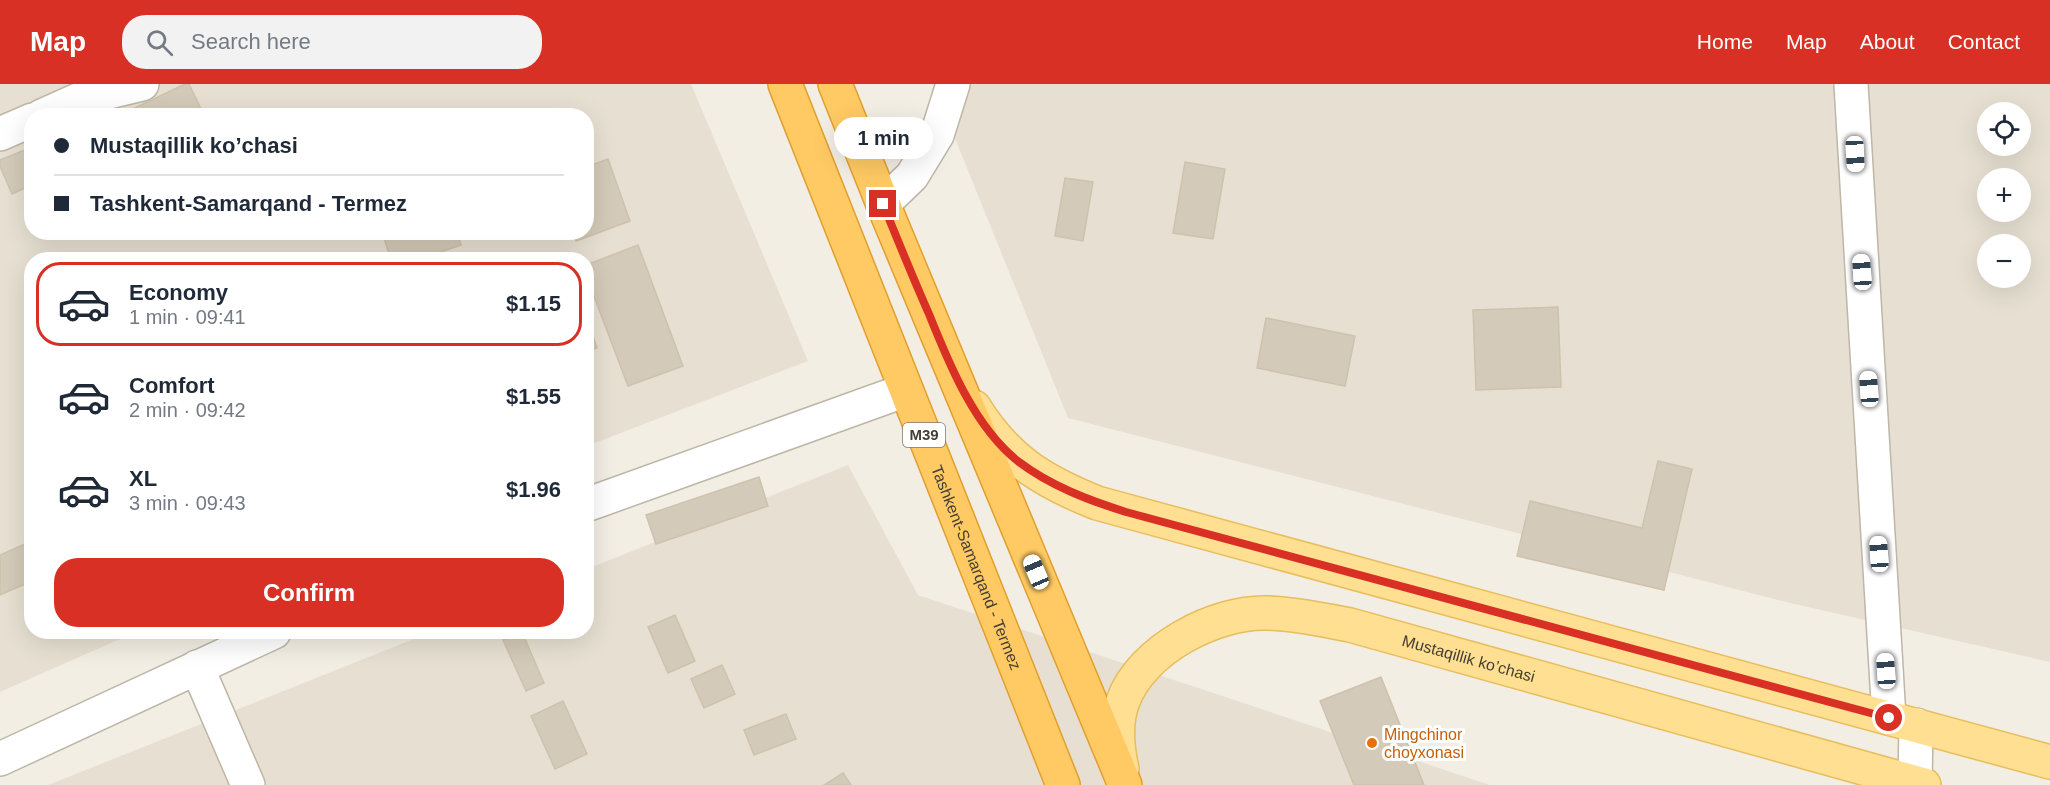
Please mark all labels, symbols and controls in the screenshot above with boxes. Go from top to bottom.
search box [122,15,542,69]
text: Map [30,26,86,57]
icon: search [143,26,176,59]
text: Search here [191,29,311,54]
text: Home [1697,30,1753,53]
text: Map [1786,30,1827,53]
text: About [1860,30,1915,53]
text: Contact [1948,30,2020,53]
map controls [1977,102,2031,288]
button: locate [1977,102,2031,156]
callout: 1 min [834,117,932,159]
text: 1 min [857,127,910,149]
text: Mustaqillik ko’chasi [90,133,298,158]
car [1845,136,1865,172]
button: + [1977,168,2031,222]
route end [869,190,896,217]
text: Tashkent-Samarqand - Termez [90,191,407,216]
button: − [1977,234,2031,288]
car [1852,253,1872,291]
icon: car [57,277,111,331]
text: Economy [129,280,228,305]
text: $1.15 [506,291,561,316]
text: 1 min · 09:41 [129,306,246,328]
icon: car [57,370,111,424]
car [1859,370,1879,408]
text: Comfort [129,373,215,398]
text: $1.55 [506,384,561,409]
text: 2 min · 09:42 [129,399,246,421]
road number: M39 [903,423,945,447]
icon: car [57,463,111,517]
street label: Tashkent-Samarqand - Termez [928,463,1024,672]
text: XL [129,466,157,491]
text: $1.96 [506,477,561,502]
text: 3 min · 09:43 [129,492,246,514]
car [1869,535,1889,573]
car [1021,552,1051,592]
button: Confirm [54,558,564,627]
street label: Mustaqillik ko’chasi [1400,632,1537,685]
car [1876,652,1896,690]
route start [1875,704,1902,731]
place label: Mingchinor choyxonasi [1384,726,1464,761]
marker: Mingchinor choyxonasi [1365,736,1379,750]

